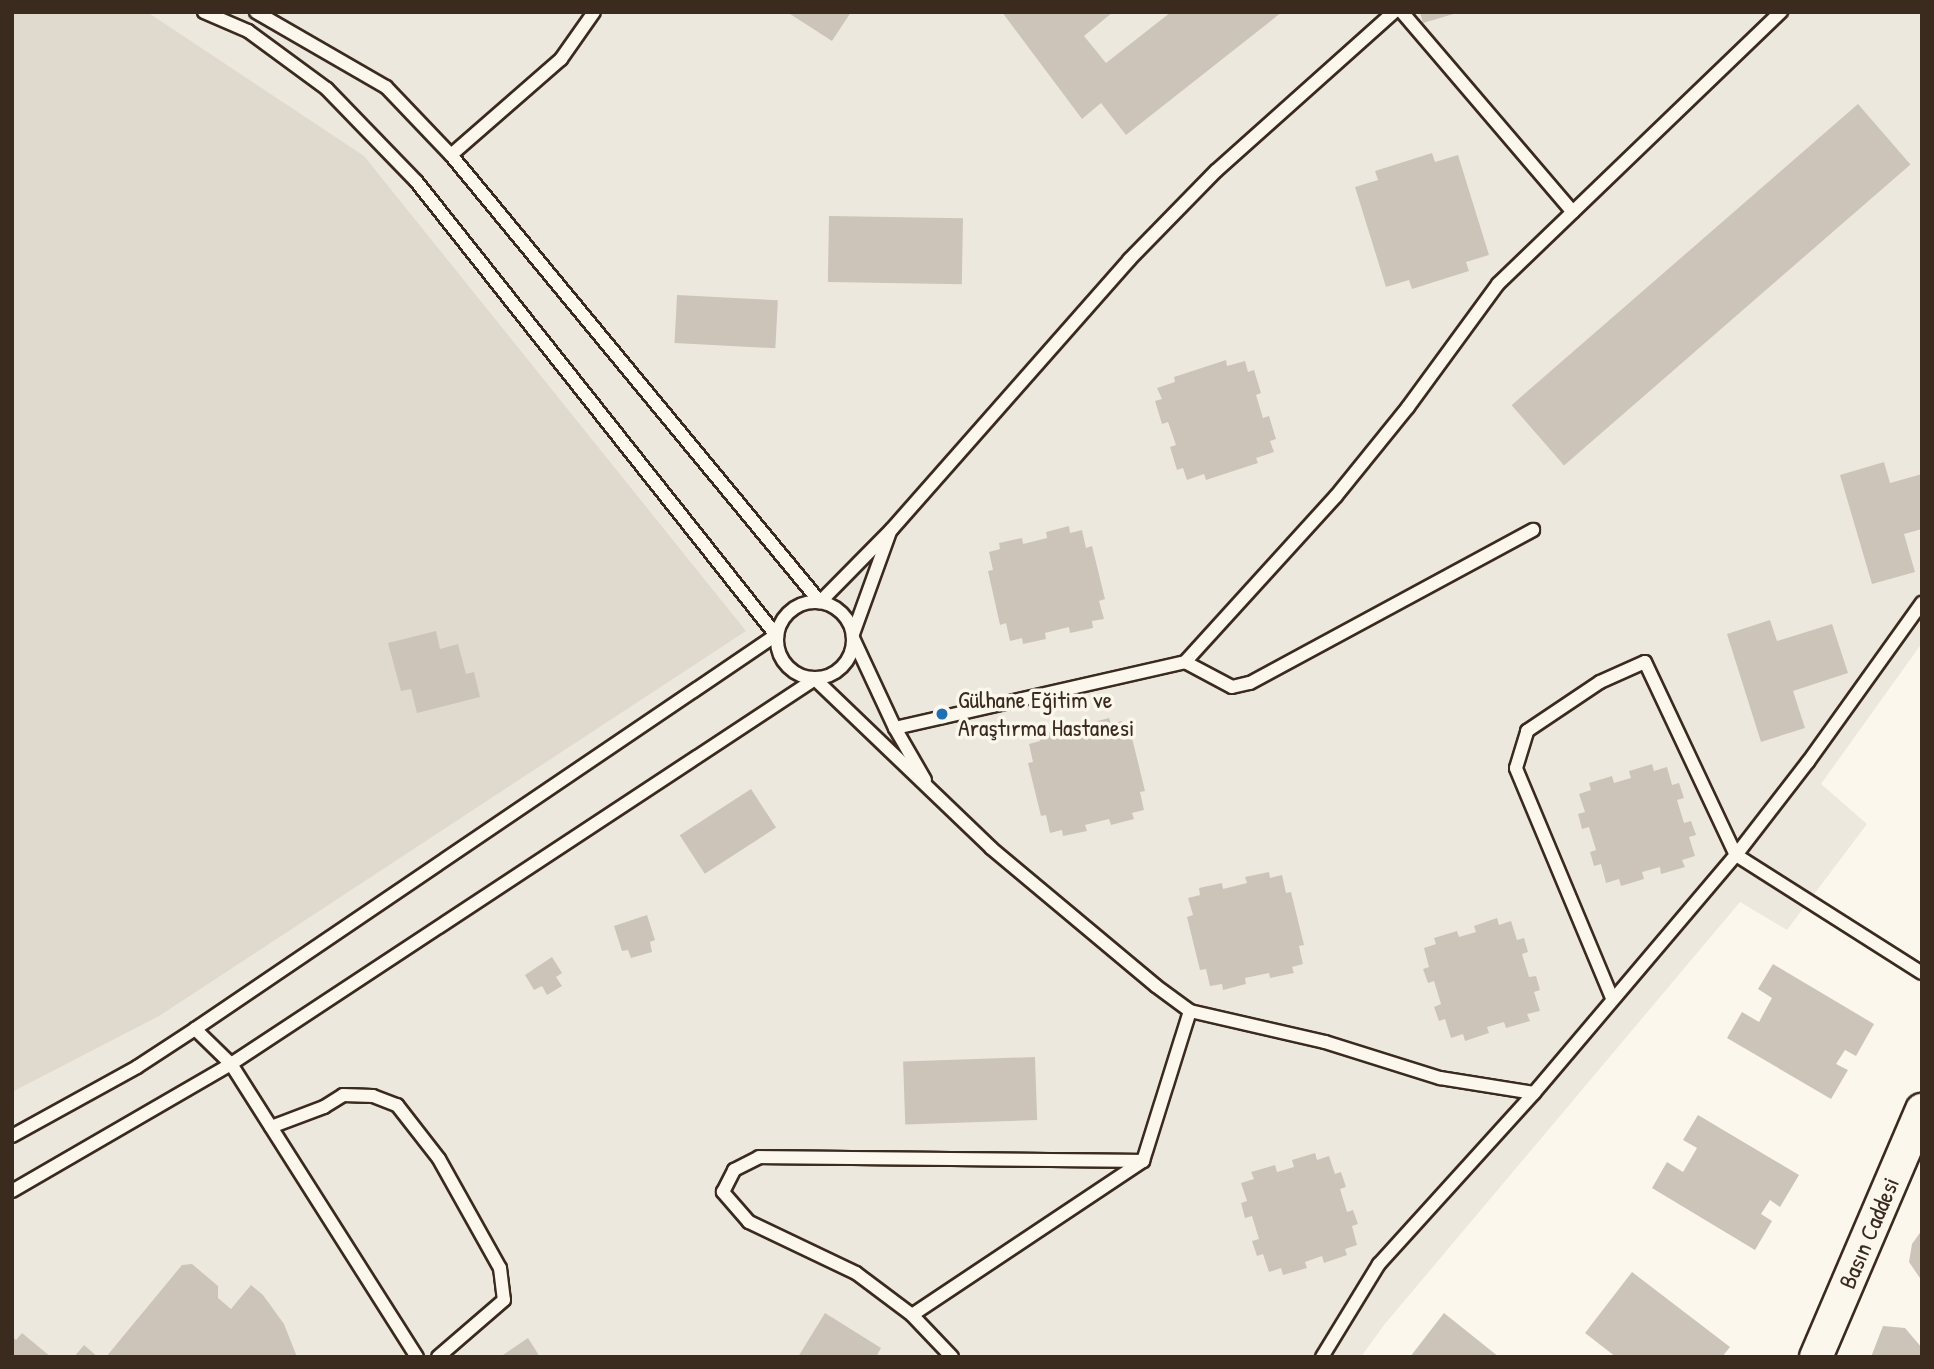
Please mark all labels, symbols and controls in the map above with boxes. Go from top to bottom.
place label: Gülhane Eğitim ve Araştırma Hastanesi [958,686,1134,742]
marker: Gülhane Eğitim ve Araştırma Hastanesi [932,704,952,724]
street label: Basın Caddesi [1833,1173,1905,1293]

